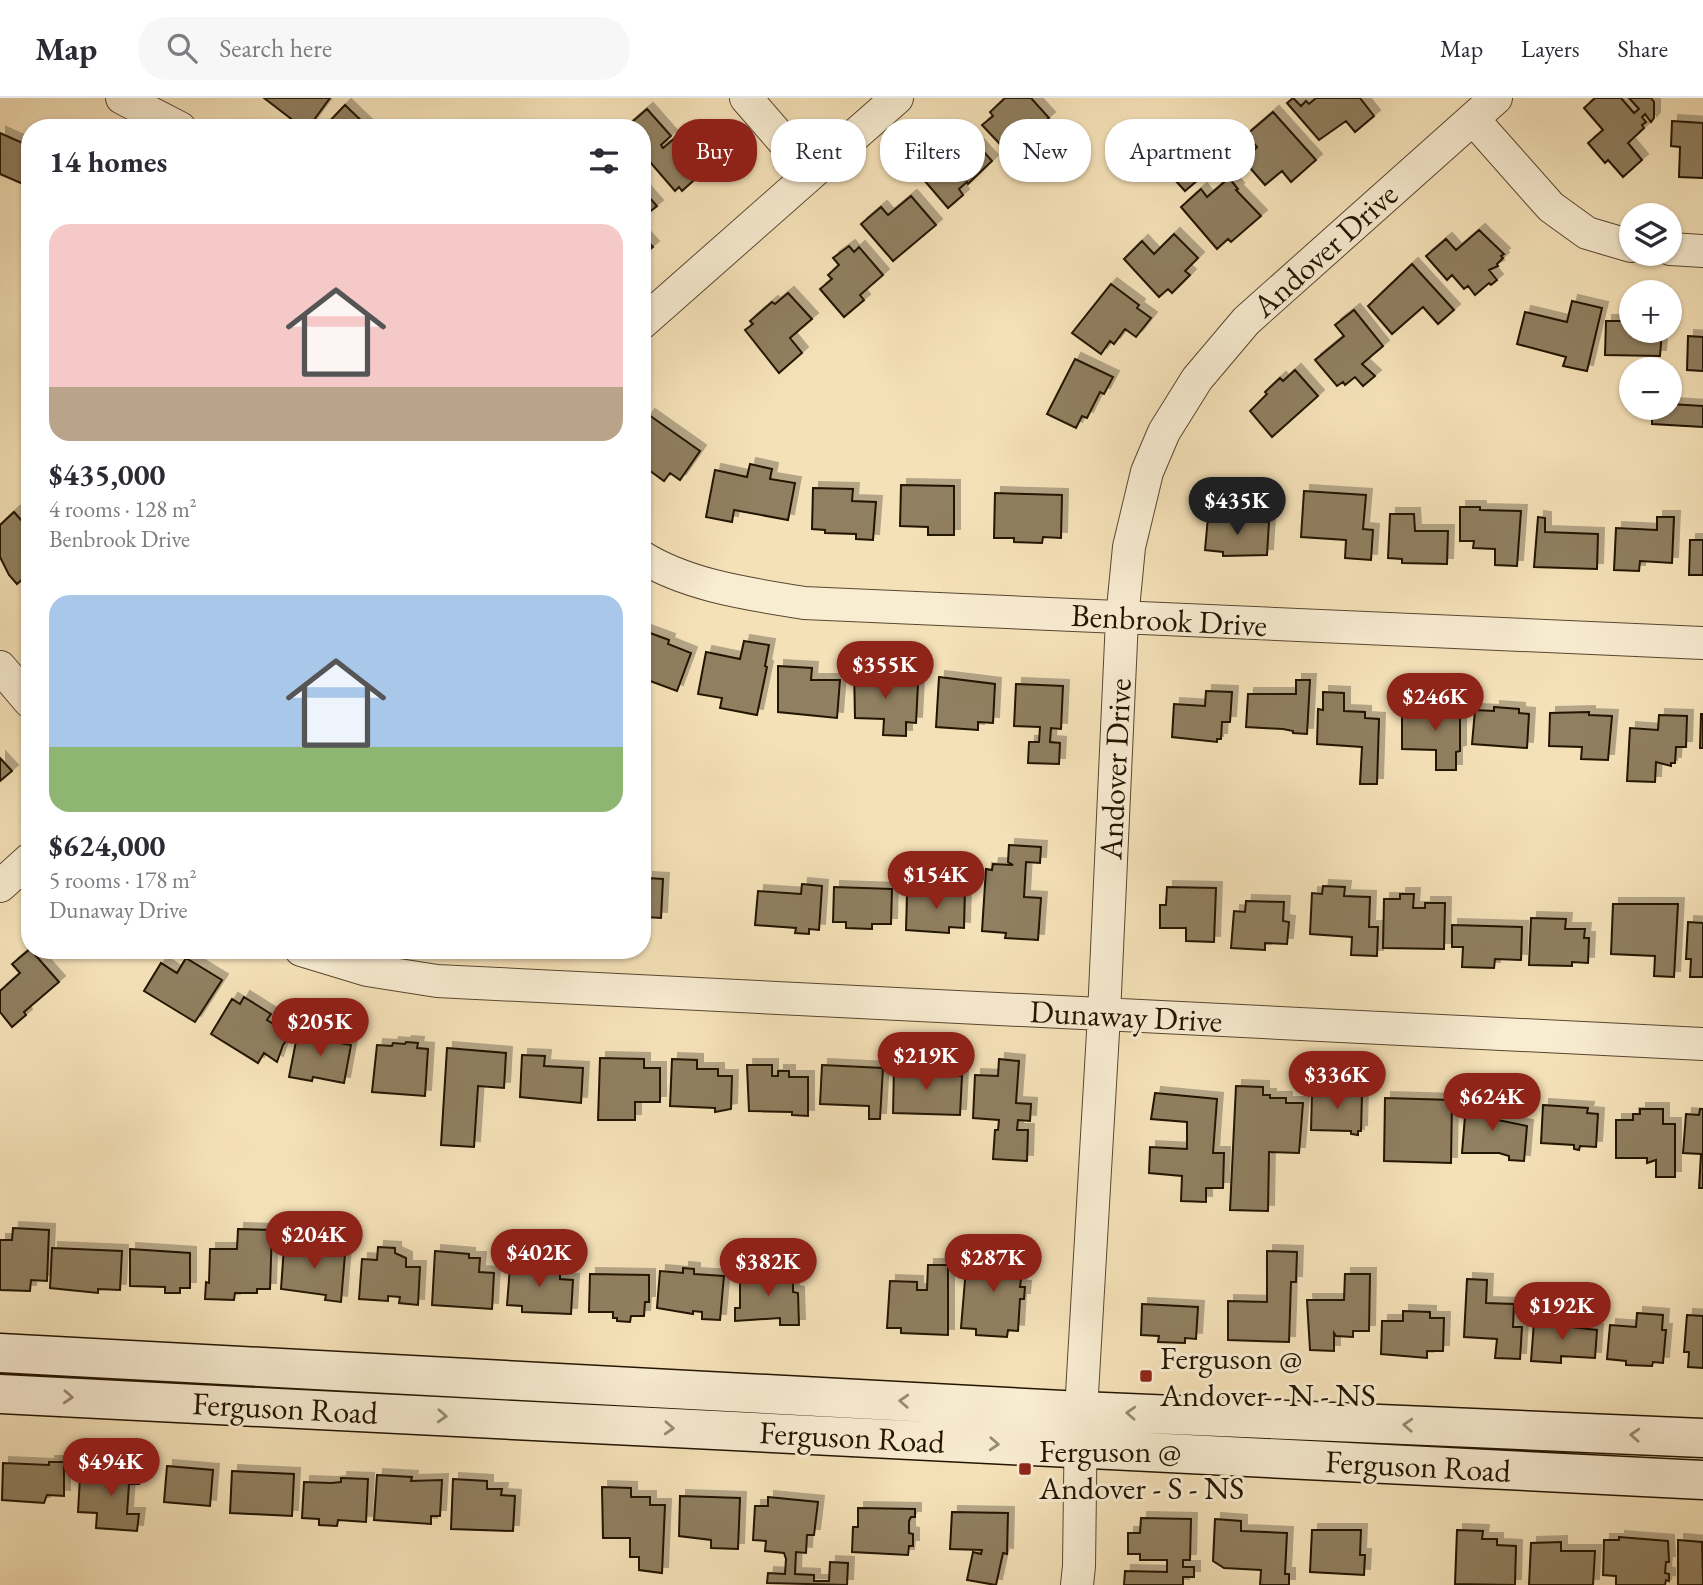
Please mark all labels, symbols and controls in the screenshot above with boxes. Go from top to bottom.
search box [139,17,629,80]
text: Map [35,27,97,70]
icon: search [163,29,201,67]
text: Search here [219,31,332,65]
text: Map [1440,33,1483,64]
text: Layers [1521,33,1580,64]
text: Share [1618,33,1668,64]
chip: Buy [672,119,757,182]
chip: Rent [771,119,866,182]
chip: Filters [880,119,985,182]
chip: New [999,119,1091,182]
chip: Apartment [1105,119,1255,182]
text: 14 homes [49,142,167,181]
icon: filters [585,142,623,180]
street label: Andover Drive [1243,174,1407,327]
map controls [1619,203,1682,420]
button: layers [1619,203,1682,266]
icon: home [273,269,399,395]
button: + [1619,280,1682,343]
button: − [1619,357,1682,420]
text: $435,000 [49,455,165,494]
pin: $435K [1188,478,1286,537]
text: $435K [1205,485,1269,515]
text: 4 rooms · 128 m² [49,494,197,524]
text: Benbrook Drive [49,524,190,554]
street label: Benbrook Drive [1070,594,1268,646]
icon: home [273,640,399,766]
pin: $355K [836,642,934,701]
text: $355K [853,649,917,679]
pin: $246K [1386,674,1484,733]
street label: Andover Drive [1089,677,1141,862]
text: $246K [1403,681,1467,711]
text: $624,000 [49,826,165,865]
pin: $154K [887,852,985,911]
text: $154K [904,859,968,889]
text: 5 rooms · 178 m² [49,865,197,895]
text: Dunaway Drive [49,895,187,925]
street label: Dunaway Drive [1029,990,1223,1042]
pin: $205K [271,998,369,1058]
text: $205K [288,1006,352,1036]
pin: $219K [877,1032,975,1092]
text: $219K [894,1040,958,1070]
pin: $336K [1288,1052,1386,1111]
text: $336K [1305,1059,1369,1089]
pin: $624K [1443,1074,1541,1133]
text: $624K [1460,1081,1524,1111]
pin: $204K [265,1212,363,1271]
text: $204K [282,1219,346,1249]
pin: $402K [490,1230,588,1289]
pin: $287K [944,1234,1042,1294]
text: $402K [507,1237,571,1267]
pin: $382K [719,1238,817,1298]
text: $287K [961,1242,1025,1272]
text: $382K [736,1246,800,1276]
pin: $192K [1513,1282,1611,1342]
text: $192K [1530,1290,1594,1320]
place label: Ferguson @ Andover - N - NS [1159,1337,1376,1416]
marker: Ferguson @ Andover - N - NS [1138,1368,1154,1384]
street label: Ferguson Road [191,1382,380,1434]
one-way arrow [63,1390,74,1405]
one-way arrow [898,1394,909,1409]
one-way arrow [1126,1406,1137,1421]
one-way arrow [437,1408,448,1423]
street label: Ferguson Road [758,1411,947,1463]
one-way arrow [1402,1418,1413,1433]
one-way arrow [664,1420,675,1435]
one-way arrow [1629,1428,1640,1443]
place label: Ferguson @ Andover - S - NS [1038,1430,1244,1509]
one-way arrow [989,1436,1000,1451]
pin: $494K [62,1438,160,1498]
street label: Ferguson Road [1324,1440,1513,1492]
text: $494K [79,1446,143,1476]
marker: Ferguson @ Andover - S - NS [1017,1461,1033,1477]

